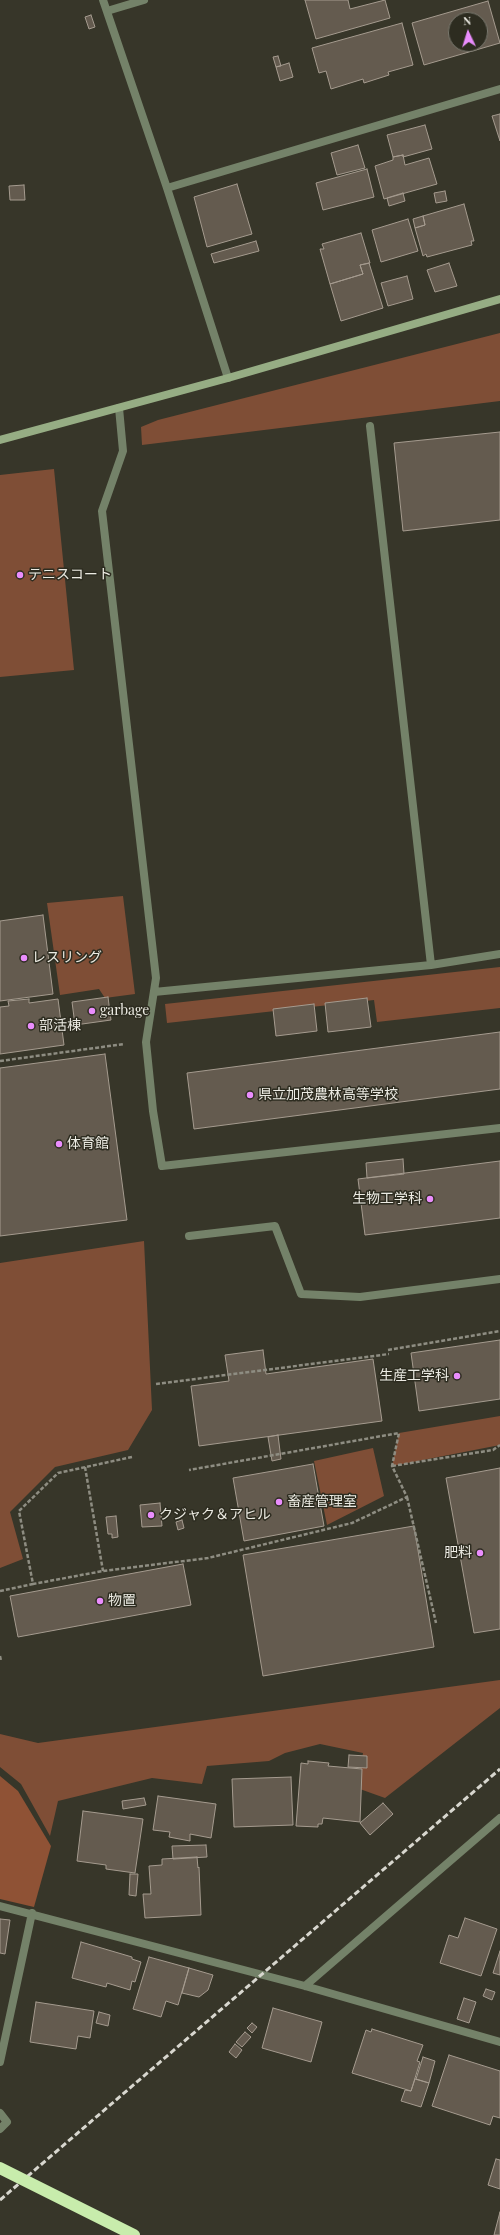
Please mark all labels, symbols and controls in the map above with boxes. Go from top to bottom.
north arrow [448,12,488,52]
text: N [463,13,472,28]
place label: テニスコート [28,567,112,583]
marker: テニスコート [15,570,25,580]
place label: レスリング [32,950,102,966]
marker: レスリング [19,953,29,963]
place label: garbage [100,1003,149,1019]
marker: garbage [87,1006,97,1016]
place label: 部活棟 [39,1018,81,1034]
marker: 部活棟 [26,1021,36,1031]
place label: 県立加茂農林高等学校 [258,1087,398,1103]
marker: 県立加茂農林高等学校 [245,1090,255,1100]
place label: 体育館 [67,1136,109,1152]
marker: 体育館 [54,1139,64,1149]
place label: 生物工学科 [352,1191,422,1207]
marker: 生物工学科 [425,1194,435,1204]
place label: 生産工学科 [379,1368,449,1384]
marker: 生産工学科 [452,1371,462,1381]
place label: 畜産管理室 [287,1494,357,1510]
marker: 畜産管理室 [274,1497,284,1507]
place label: クジャク＆アヒル [159,1507,271,1523]
marker: クジャク＆アヒル [146,1510,156,1520]
place label: 肥料 [444,1545,472,1561]
marker: 肥料 [475,1548,485,1558]
place label: 物置 [108,1593,136,1609]
marker: 物置 [95,1596,105,1606]

